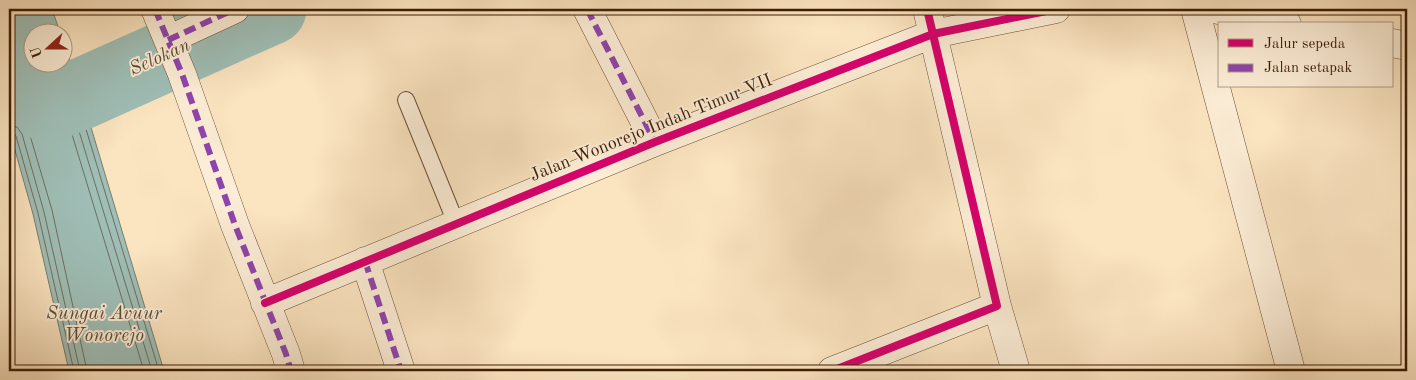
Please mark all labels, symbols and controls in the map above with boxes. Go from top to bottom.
north arrow [22,22,72,72]
legend [1218,22,1394,88]
water label: Selokan [127,36,193,80]
text: Jalur sepeda [1264,37,1346,52]
text: U [28,45,45,60]
text: Jalan setapak [1264,61,1353,76]
street label: Jalan Wonorejo Indah Timur VII [527,71,775,185]
water label: Sungai Avuur Wonorejo [46,305,163,346]

